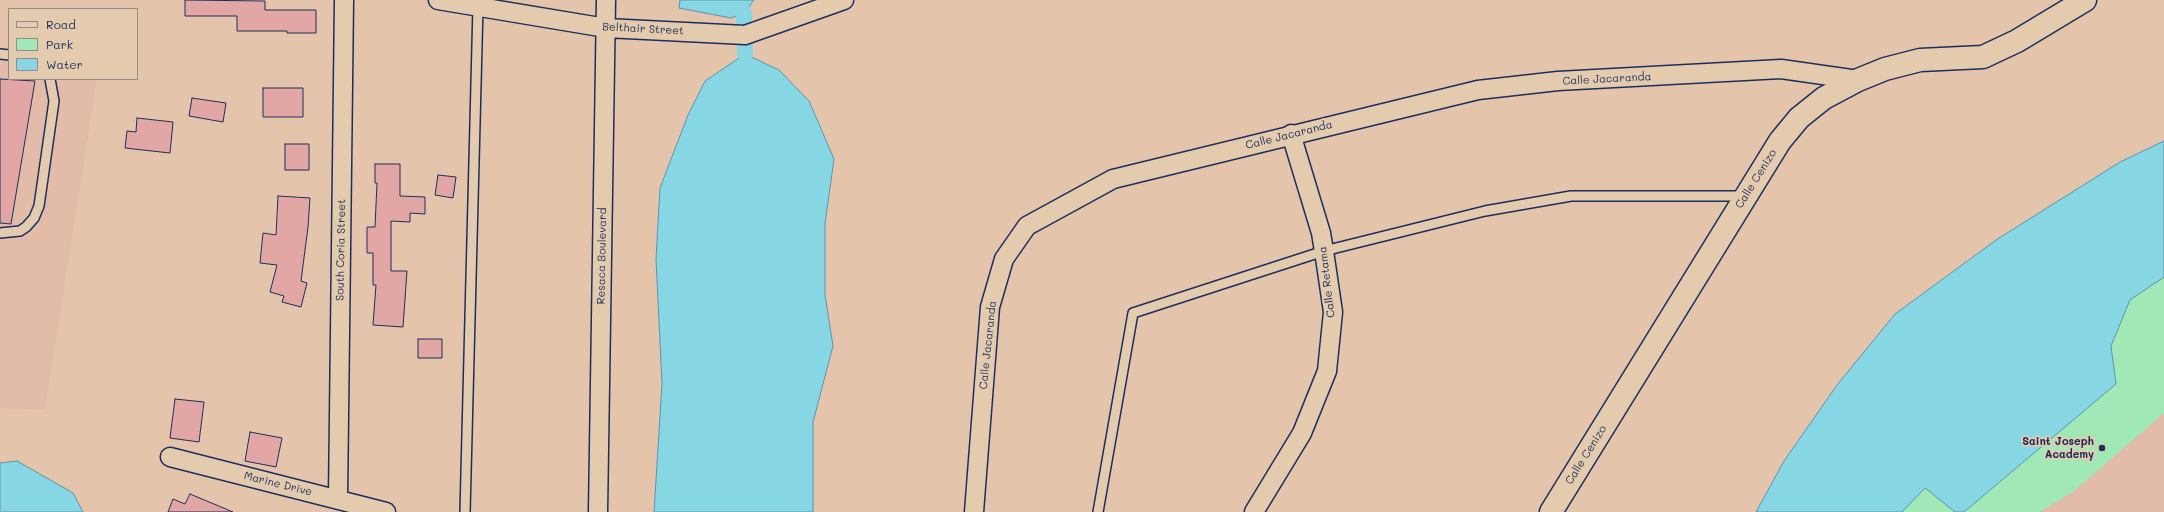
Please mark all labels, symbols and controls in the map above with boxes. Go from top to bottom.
legend [8,8,138,80]
text: Road [46,16,76,32]
street label: Belthair Street [602,20,684,38]
text: Park [46,36,73,52]
text: Water [46,56,83,72]
street label: Calle Jacaranda [1562,70,1652,88]
street label: Calle Jacaranda [1244,118,1334,152]
street label: Calle Cenizo [1733,147,1779,211]
street label: South Coria Street [334,199,348,301]
street label: Resaca Boulevard [595,207,609,305]
street label: Calle Retama [1316,246,1338,318]
street label: Calle Jacaranda [977,300,999,390]
street label: Calle Cenizo [1563,423,1609,487]
place label: Saint Joseph Academy [2022,435,2094,461]
marker: Saint Joseph Academy [2097,443,2107,453]
street label: Marine Drive [242,469,314,499]

